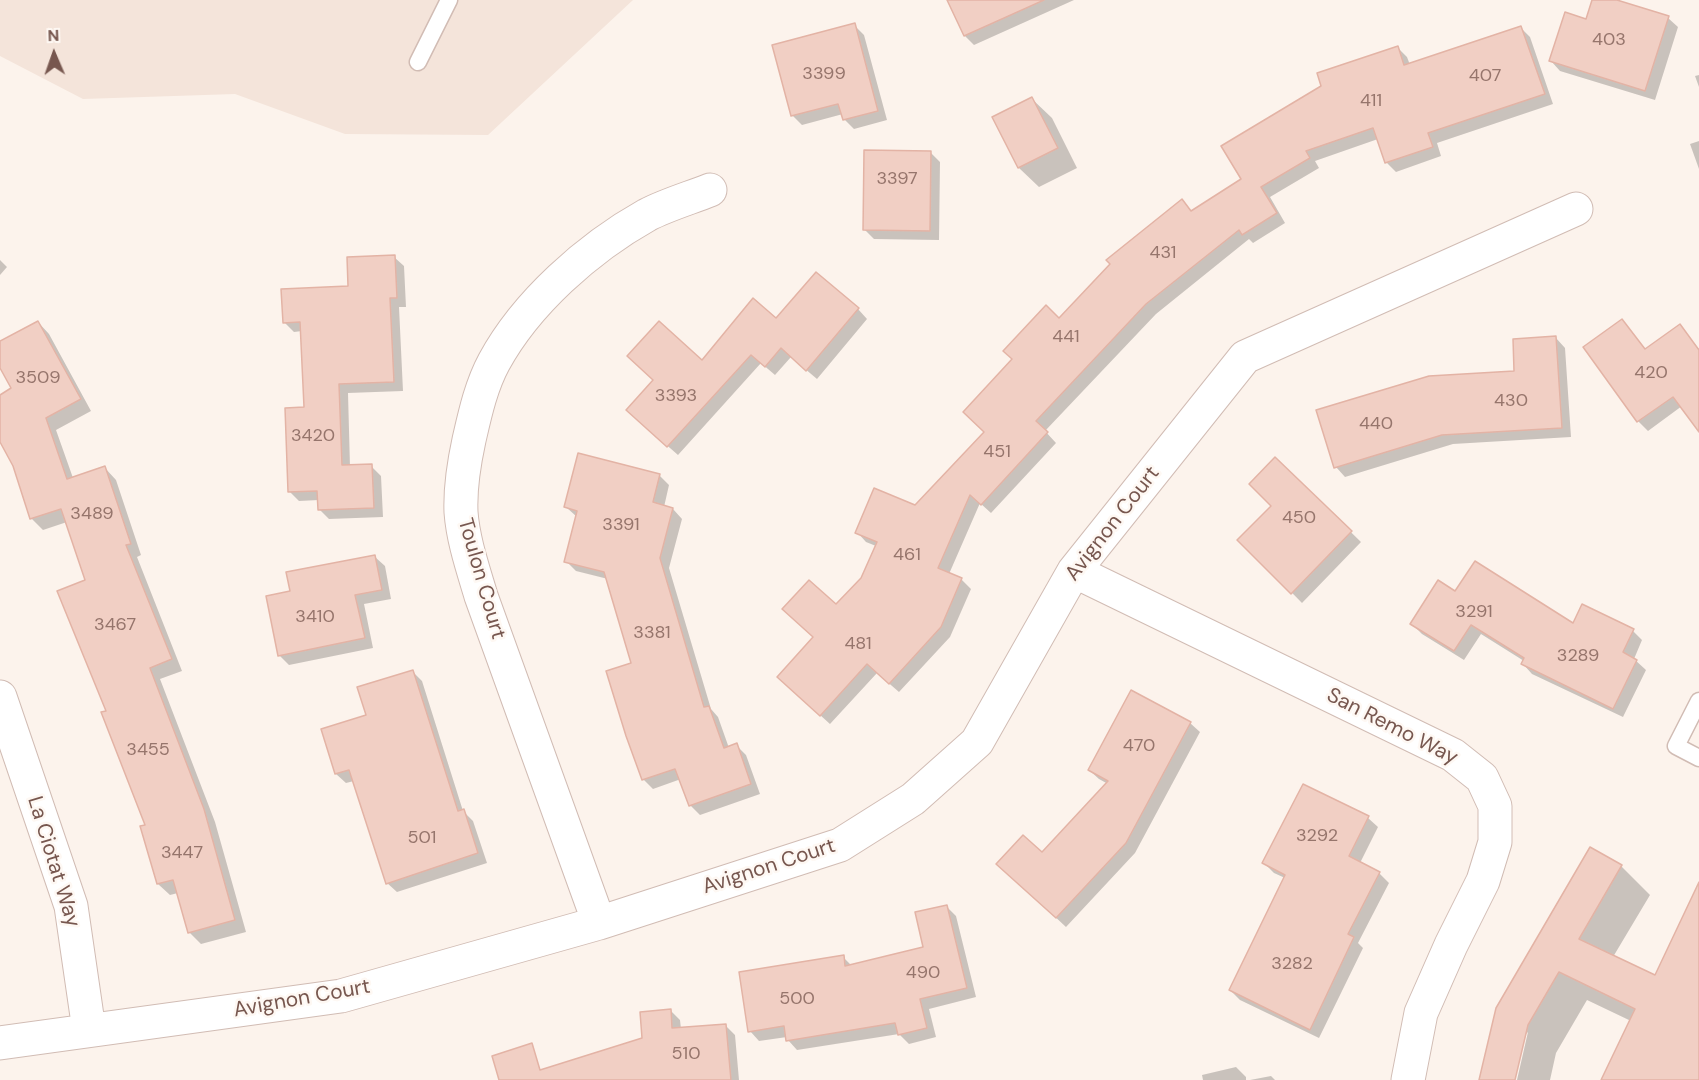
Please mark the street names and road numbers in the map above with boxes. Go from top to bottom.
street label: Avignon Court [1060,462,1166,586]
street label: Toulon Court [452,516,510,642]
street label: San Remo Way [1322,683,1462,771]
street label: La Ciotat Way [21,794,85,930]
street label: Avignon Court [699,834,839,900]
street label: Avignon Court [232,975,372,1023]

